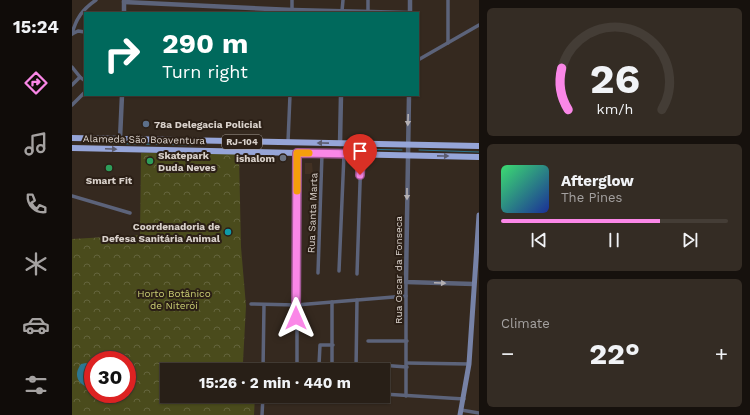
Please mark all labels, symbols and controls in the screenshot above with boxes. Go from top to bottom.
text: 15:24 [13,16,59,37]
text: 290 m [162,27,248,60]
icon: right [96,28,148,80]
text: 26 [589,54,640,103]
text: Turn right [162,61,248,82]
icon: directions [22,69,50,97]
text: km/h [596,100,633,116]
one-way arrow [404,114,411,126]
marker: 78a Delegacia Policial [141,119,151,129]
place label: 78a Delegacia Policial [154,119,262,130]
icon: music [22,130,50,158]
street label: Alameda São Boaventura [83,133,206,146]
pin [343,134,377,175]
road number: RJ-104 [222,135,262,149]
one-way arrow [316,140,329,146]
icon: arrive [349,140,371,162]
one-way arrow [105,146,117,153]
place label: Skatepark Duda Neves [158,150,217,173]
place label: ishalom [236,153,275,164]
marker: ishalom [278,153,288,163]
one-way arrow [437,153,450,159]
marker: Skatepark Duda Neves [145,156,155,166]
marker: Smart Fit [104,163,114,173]
street label: Rua Santa Marta [306,172,319,253]
text: Afterglow [561,172,634,190]
place label: Smart Fit [86,175,133,186]
one-way arrow [403,188,410,200]
icon: phone [22,190,50,218]
text: The Pines [561,190,622,205]
street label: Rua Oscar da Fonseca [393,216,404,324]
place label: Coordenadoria de Defesa Sanitária Animal [102,221,221,244]
marker: Coordenadoria de Defesa Sanitária Animal [223,227,233,237]
icon: previous [528,229,550,251]
icon: pause [603,229,625,251]
icon: next [679,229,701,251]
icon: climate [22,250,50,278]
one-way arrow [434,280,447,286]
park label: Horto Botânico de Niterói [137,288,211,311]
position arrow [275,297,317,339]
icon: car [22,311,50,339]
text: Climate [501,316,550,331]
text: 22° [589,336,640,371]
text: − [501,341,514,366]
text: + [715,341,728,366]
speed limit sign: 30 [84,351,136,403]
icon: filters [22,371,50,399]
text: 15:26 · 2 min · 440 m [199,374,351,392]

